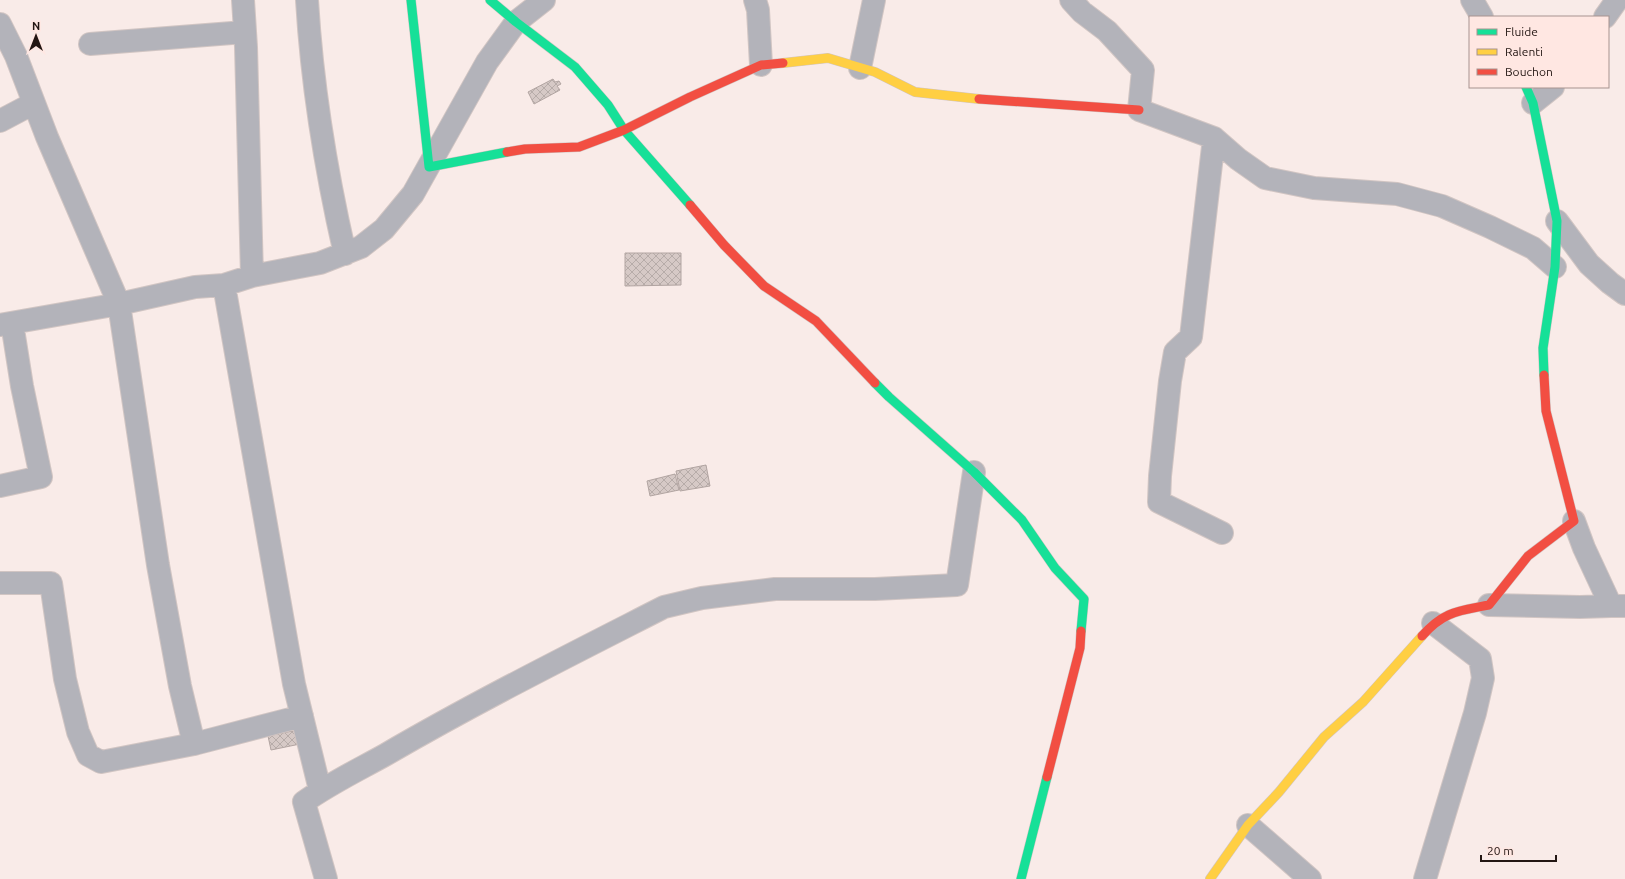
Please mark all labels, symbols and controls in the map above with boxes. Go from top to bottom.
north arrow [16,16,56,56]
legend [1469,16,1609,88]
text: N [32,20,40,32]
text: Fluide [1505,25,1538,38]
text: Ralenti [1505,45,1543,58]
text: Bouchon [1505,65,1553,78]
scale bar [1481,837,1556,863]
text: 20 m [1487,844,1514,857]

